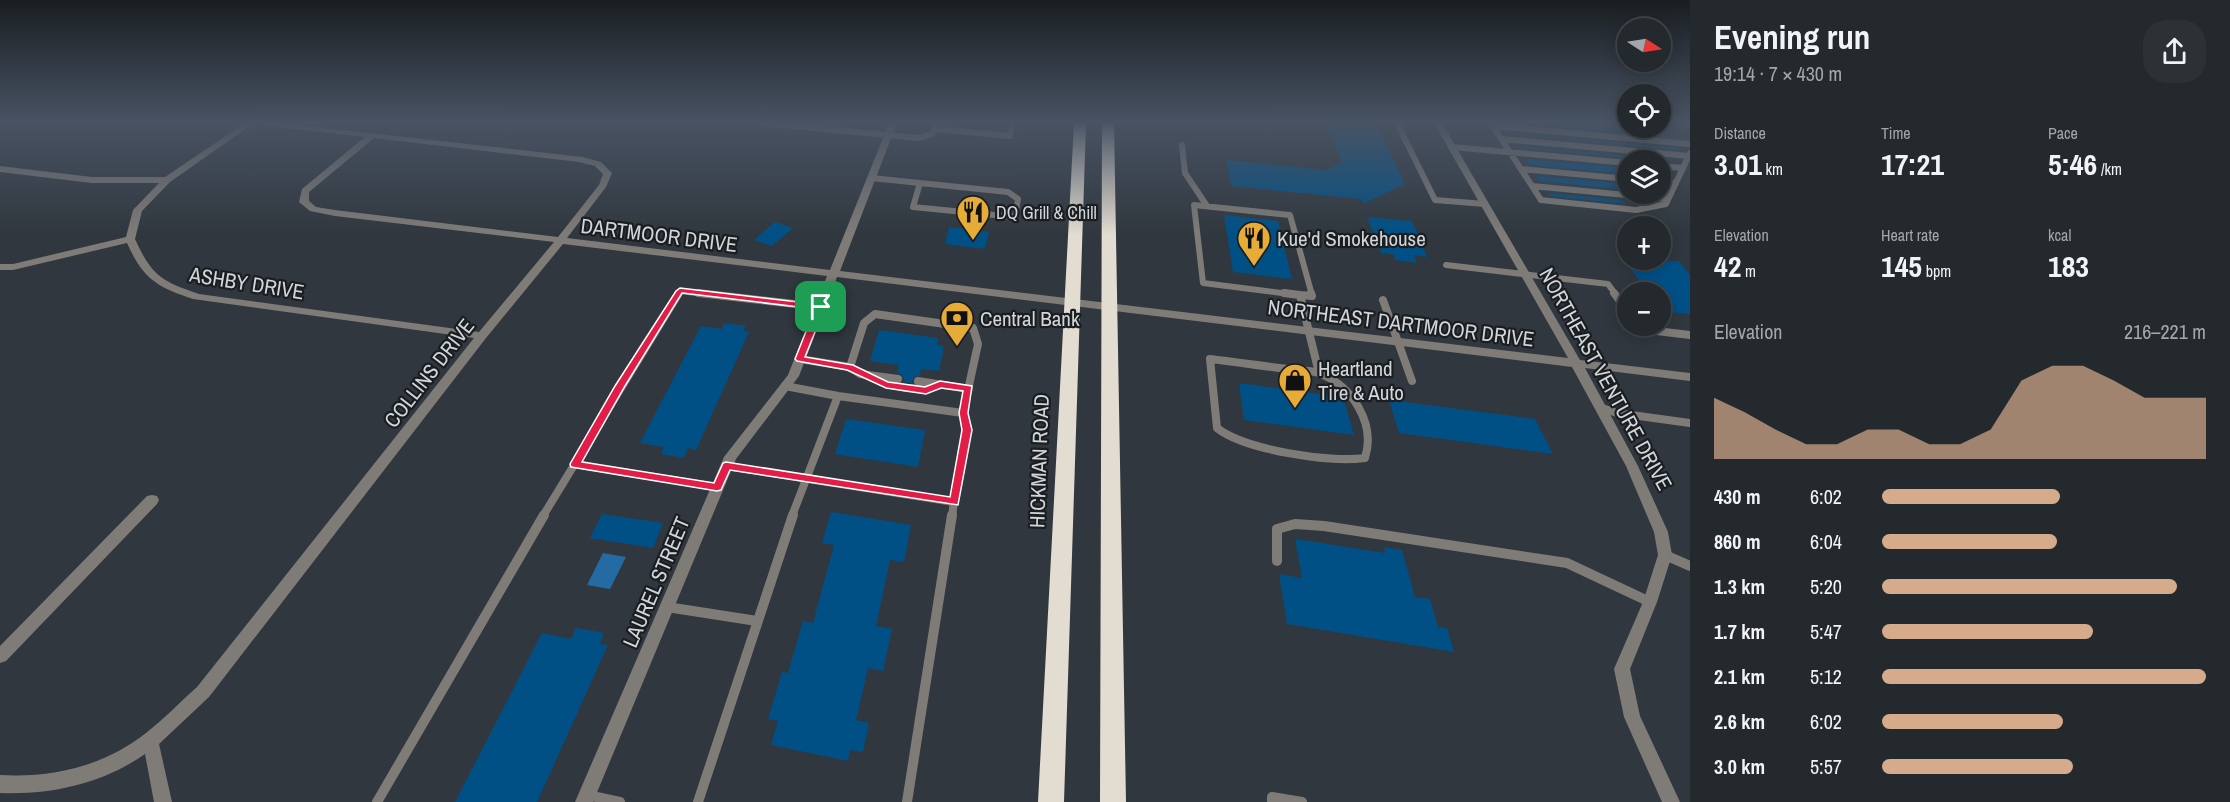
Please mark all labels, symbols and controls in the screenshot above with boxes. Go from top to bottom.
text: Evening run [1714,15,1870,59]
north arrow [1617,18,1671,72]
map controls [1617,18,1671,336]
button: share [2143,20,2206,83]
text: 19:14 · 7 × 430 m [1714,60,1842,87]
button: locate [1617,84,1671,138]
text: Distance [1714,122,1766,144]
text: Time [1881,122,1911,144]
text: Pace [2048,122,2078,144]
text: 3.01 [1714,144,1762,184]
text: 17:21 [1881,144,1944,184]
text: 5:46 [2048,144,2097,184]
button: layers [1617,150,1671,204]
text: km [1762,158,1783,180]
text: /km [2097,158,2122,180]
restaurant icon: DQ Grill & Chill [955,194,991,241]
place label: DQ Grill & Chill [996,200,1097,225]
street label: DARTMOOR DRIVE [579,211,739,259]
button: + [1617,216,1671,270]
restaurant icon: Kue'd Smokehouse [1236,220,1272,267]
place label: Kue'd Smokehouse [1277,224,1426,253]
text: Elevation [1714,224,1769,246]
text: Heart rate [1881,224,1939,246]
text: kcal [2048,224,2071,246]
text: 42 [1714,246,1741,286]
text: 145 [1881,246,1922,286]
text: 183 [2048,246,2089,286]
street label: ASHBY DRIVE [187,259,306,306]
text: m [1741,260,1756,282]
text: bpm [1922,260,1951,282]
street label: NORTHEAST VENTURE DRIVE [1533,263,1679,495]
pin [795,281,846,332]
button: − [1617,282,1671,336]
icon: arrive [804,290,837,323]
street label: NORTHEAST DARTMOOR DRIVE [1266,292,1536,354]
bank icon: Central Bank [939,300,975,347]
place label: Central Bank [980,304,1080,333]
street label: COLLINS DRIVE [377,312,481,434]
text: Elevation [1714,318,1782,345]
text: 216–221 m [2124,318,2206,345]
place label: Heartland Tire & Auto [1318,354,1404,407]
shop icon: Heartland Tire & Auto [1277,362,1313,409]
street label: HICKMAN ROAD [1022,394,1056,528]
text: 430 m [1714,483,1761,510]
text: 6:02 [1810,483,1842,510]
street label: LAUREL STREET [615,512,697,652]
text: 860 m [1714,528,1761,555]
text: 6:04 [1810,528,1842,555]
text: 1.3 km [1714,573,1765,600]
text: 5:20 [1810,573,1842,600]
text: 1.7 km [1714,618,1765,645]
text: 5:47 [1810,618,1842,645]
text: 2.1 km [1714,663,1765,690]
text: 5:12 [1810,663,1842,690]
text: 2.6 km [1714,708,1765,735]
text: 6:02 [1810,708,1842,735]
text: 3.0 km [1714,753,1765,780]
text: 5:57 [1810,753,1842,780]

